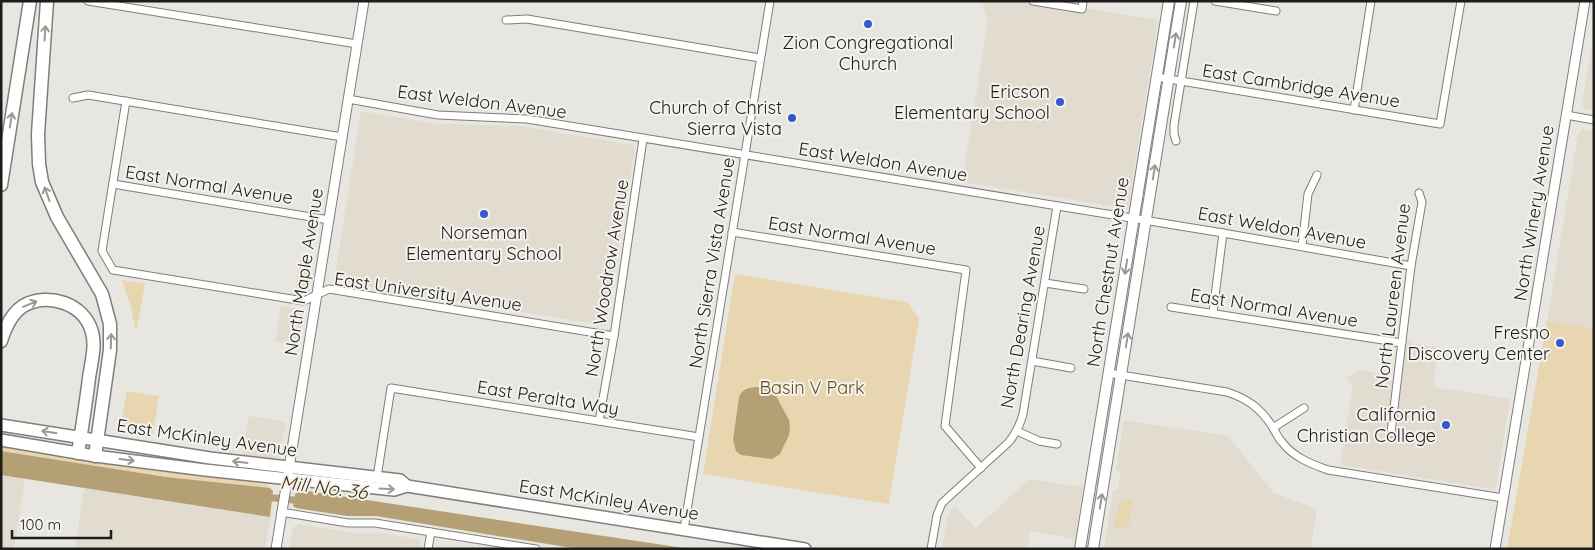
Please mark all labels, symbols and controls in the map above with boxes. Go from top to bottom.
marker: Zion Congregational Church [862,18,874,30]
one-way arrow [41,25,50,41]
place label: Zion Congregational Church [783,31,953,75]
one-way arrow [1170,33,1180,49]
street label: East Cambridge Avenue [1201,59,1402,112]
street label: East Weldon Avenue [396,80,568,123]
place label: Ericson Elementary School [894,80,1050,124]
place label: Church of Christ Sierra Vista [649,96,782,140]
marker: Ericson Elementary School [1054,96,1066,108]
one-way arrow [7,112,17,128]
marker: Church of Christ Sierra Vista [786,112,798,124]
street label: North Winery Avenue [1508,123,1559,302]
street label: East Weldon Avenue [797,137,969,186]
street label: North Sierra Vista Avenue [683,156,740,370]
street label: East Normal Avenue [124,160,295,209]
one-way arrow [1149,165,1159,181]
street label: North Chestnut Avenue [1081,175,1134,369]
street label: North Woodrow Avenue [580,178,633,378]
street label: North Maple Avenue [279,186,328,357]
one-way arrow [42,187,51,202]
street label: East Weldon Avenue [1196,201,1368,254]
street label: North Laureen Avenue [1370,202,1415,390]
marker: Norseman Elementary School [478,208,490,220]
street label: East Normal Avenue [767,211,938,260]
place label: Norseman Elementary School [406,221,562,265]
street label: North Dearing Avenue [995,224,1050,410]
one-way arrow [1120,258,1130,274]
street label: East University Avenue [333,267,523,316]
street label: East Normal Avenue [1189,283,1360,332]
one-way arrow [22,299,37,309]
place label: Fresno Discovery Center [1408,321,1550,365]
one-way arrow [106,333,115,349]
one-way arrow [1122,333,1132,349]
marker: Fresno Discovery Center [1554,337,1566,349]
street label: East Peralta Way [476,375,621,420]
park label: Basin V Park [759,376,865,399]
place label: California Christian College [1297,403,1436,447]
street label: East McKinley Avenue [115,413,299,462]
marker: California Christian College [1440,419,1452,431]
one-way arrow [42,427,58,437]
one-way arrow [118,455,134,465]
one-way arrow [232,457,248,467]
water label: Mill No. 36 [279,470,371,504]
street label: East McKinley Avenue [517,474,701,525]
one-way arrow [379,484,395,493]
one-way arrow [1096,493,1106,509]
scale bar [12,508,111,540]
text: 100 m [20,515,61,534]

